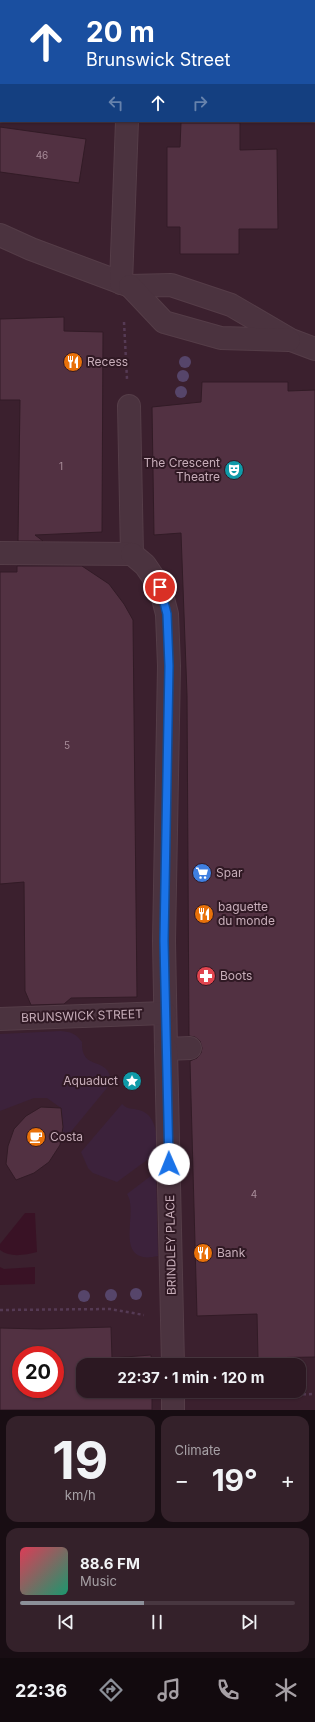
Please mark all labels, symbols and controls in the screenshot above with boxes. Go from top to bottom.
text: 20 m [86,15,155,49]
icon: ahead [20,16,72,68]
text: Brunswick Street [86,49,230,70]
icon: left [105,92,127,114]
icon: ahead [147,92,169,114]
icon: right [189,92,211,114]
house number: 46 [36,149,48,161]
restaurant icon: Recess [62,351,84,373]
place label: Recess [87,354,128,369]
place label: The Crescent Theatre [144,455,220,484]
theatre icon: The Crescent Theatre [223,459,245,481]
house number: 1 [59,460,63,472]
pin [143,570,177,604]
icon: arrive [149,576,171,598]
house number: 5 [64,739,70,751]
supermarket icon: Spar [191,862,213,884]
place label: Spar [216,865,243,880]
place label: baguette du monde [218,899,275,928]
restaurant icon: baguette du monde [193,903,215,925]
pharmacy icon: Boots [195,965,217,987]
place label: Boots [220,968,252,983]
street label: BRUNSWICK STREET [21,1006,143,1025]
place icon: Aquaduct [121,1070,143,1092]
place label: Aquaduct [63,1073,118,1088]
cafe icon: Costa [25,1126,47,1148]
place label: Costa [50,1129,83,1144]
position arrow [148,1143,190,1185]
house number: 4 [251,1188,257,1200]
street label: BRINDLEY PLACE [162,1195,179,1295]
restaurant icon: Bank [192,1242,214,1264]
place label: Bank [217,1245,246,1260]
speed limit sign: 20 [12,1346,64,1398]
text: 22:37 · 1 min · 120 m [118,1368,264,1387]
text: 19 [52,1429,108,1492]
text: Climate [175,1442,221,1458]
text: 19° [212,1462,258,1498]
text: − [175,1467,189,1493]
text: + [280,1467,295,1493]
text: km/h [65,1487,96,1503]
text: 88.6 FM [80,1554,140,1573]
text: Music [80,1573,117,1589]
icon: previous [55,1611,77,1633]
icon: pause [146,1611,168,1633]
icon: next [238,1611,260,1633]
icon: directions [97,1676,125,1704]
icon: music [155,1676,183,1704]
icon: phone [214,1676,242,1704]
icon: climate [272,1676,300,1704]
text: 22:36 [15,1680,67,1701]

